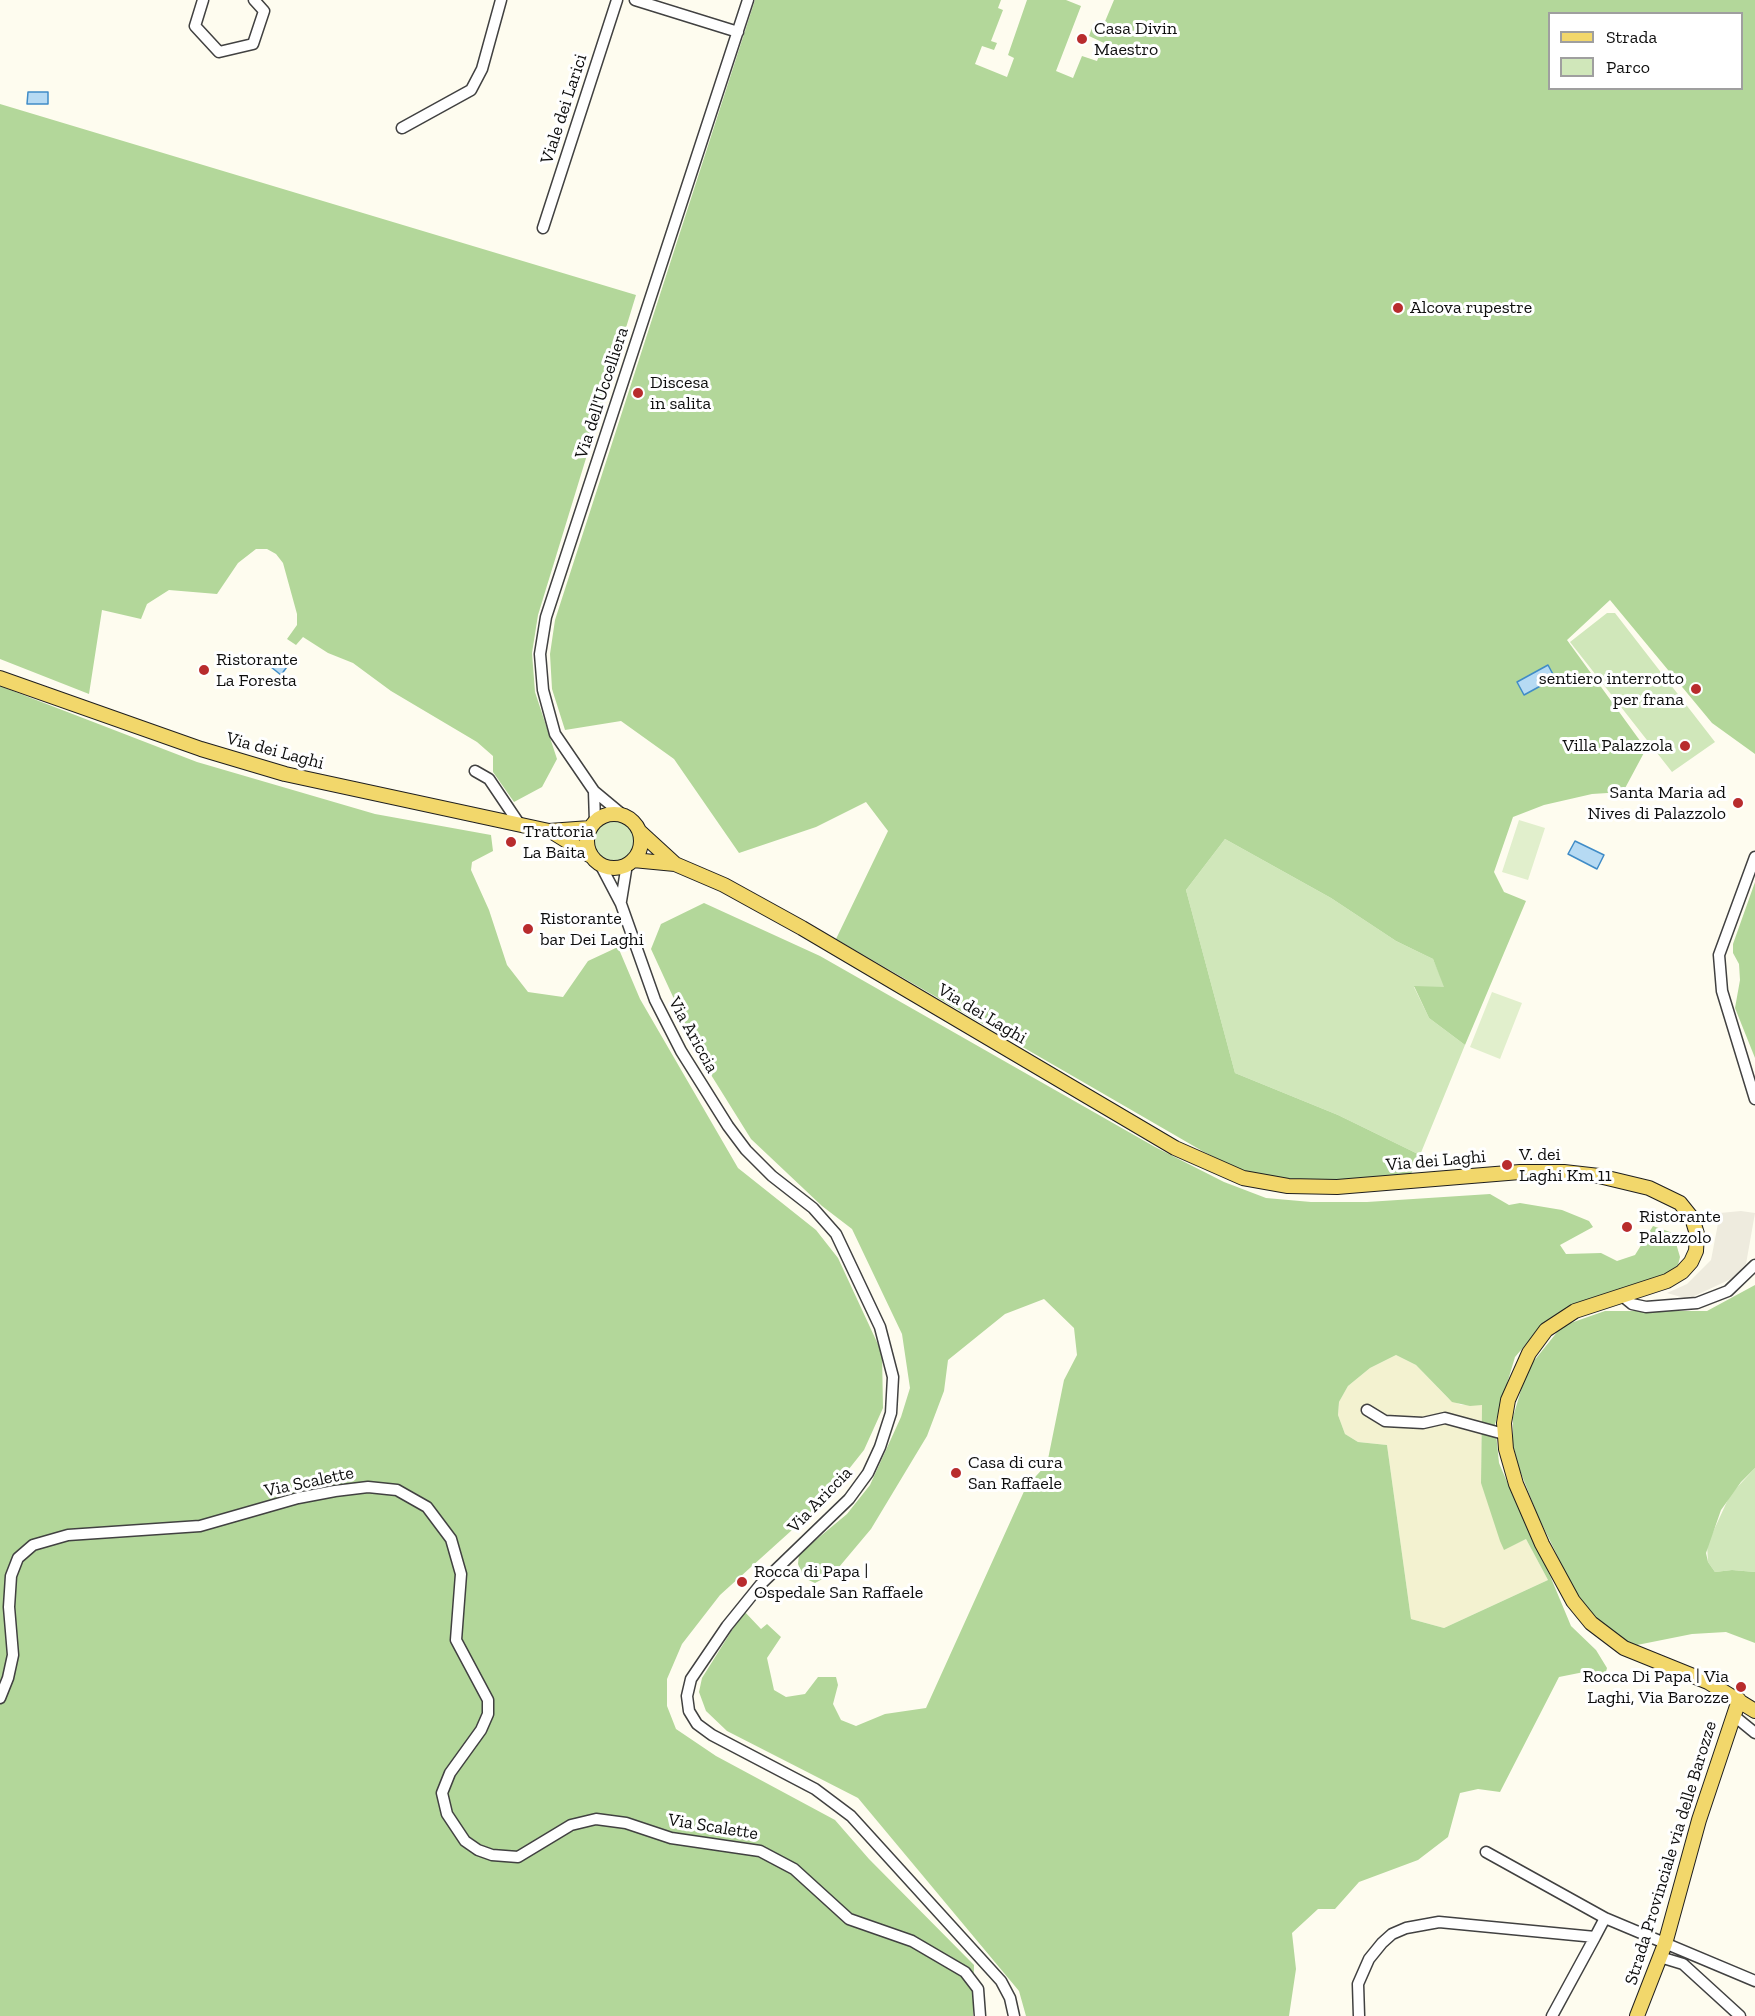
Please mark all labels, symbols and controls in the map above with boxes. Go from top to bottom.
legend [1548,12,1743,90]
place label: Casa Divin Maestro [1094,18,1177,60]
text: Strada [1606,26,1657,48]
marker: Casa Divin Maestro [1075,32,1089,46]
street label: Viale dei Larici [536,51,592,167]
text: Parco [1606,56,1650,78]
place label: Alcova rupestre [1410,297,1532,319]
marker: Alcova rupestre [1391,301,1405,315]
street label: Via dell'Uccelliera [571,324,633,462]
place label: Discesa in salita [650,372,711,415]
marker: Discesa in salita [631,386,645,400]
place label: Ristorante La Foresta [216,649,298,692]
marker: Ristorante La Foresta [197,663,211,677]
place label: sentiero interrotto per frana [1539,668,1684,710]
marker: sentiero interrotto per frana [1689,682,1703,696]
street label: Via dei Laghi [224,728,326,774]
place label: Villa Palazzola [1562,735,1673,757]
marker: Villa Palazzola [1678,739,1692,753]
place label: Santa Maria ad Nives di Palazzolo [1588,782,1726,824]
marker: Santa Maria ad Nives di Palazzolo [1731,796,1745,810]
place label: Trattoria La Baita [523,821,594,864]
marker: Trattoria La Baita [504,835,518,849]
place label: Ristorante bar Dei Laghi [540,908,644,950]
marker: Ristorante bar Dei Laghi [521,922,535,936]
street label: Via dei Laghi [934,979,1030,1049]
street label: Via Ariccia [663,993,723,1077]
place label: V. dei Laghi Km 11 [1519,1144,1612,1186]
street label: Via dei Laghi [1385,1146,1487,1176]
marker: V. dei Laghi Km 11 [1500,1158,1514,1172]
place label: Ristorante Palazzolo [1639,1206,1721,1248]
marker: Ristorante Palazzolo [1620,1220,1634,1234]
place label: Casa di cura San Raffaele [968,1452,1063,1494]
street label: Via Scalette [262,1462,356,1502]
street label: Via Ariccia [783,1462,857,1538]
marker: Casa di cura San Raffaele [949,1466,963,1480]
place label: Rocca di Papa | Ospedale San Raffaele [754,1561,923,1604]
marker: Rocca di Papa | Ospedale San Raffaele [735,1575,749,1589]
place label: Rocca Di Papa | Via Laghi, Via Barozze [1583,1666,1729,1708]
marker: Rocca Di Papa | Via Laghi, Via Barozze [1734,1680,1748,1694]
street label: Strada Provinciale via delle Barozze [1620,1718,1722,1988]
street label: Via Scalette [666,1809,760,1845]

